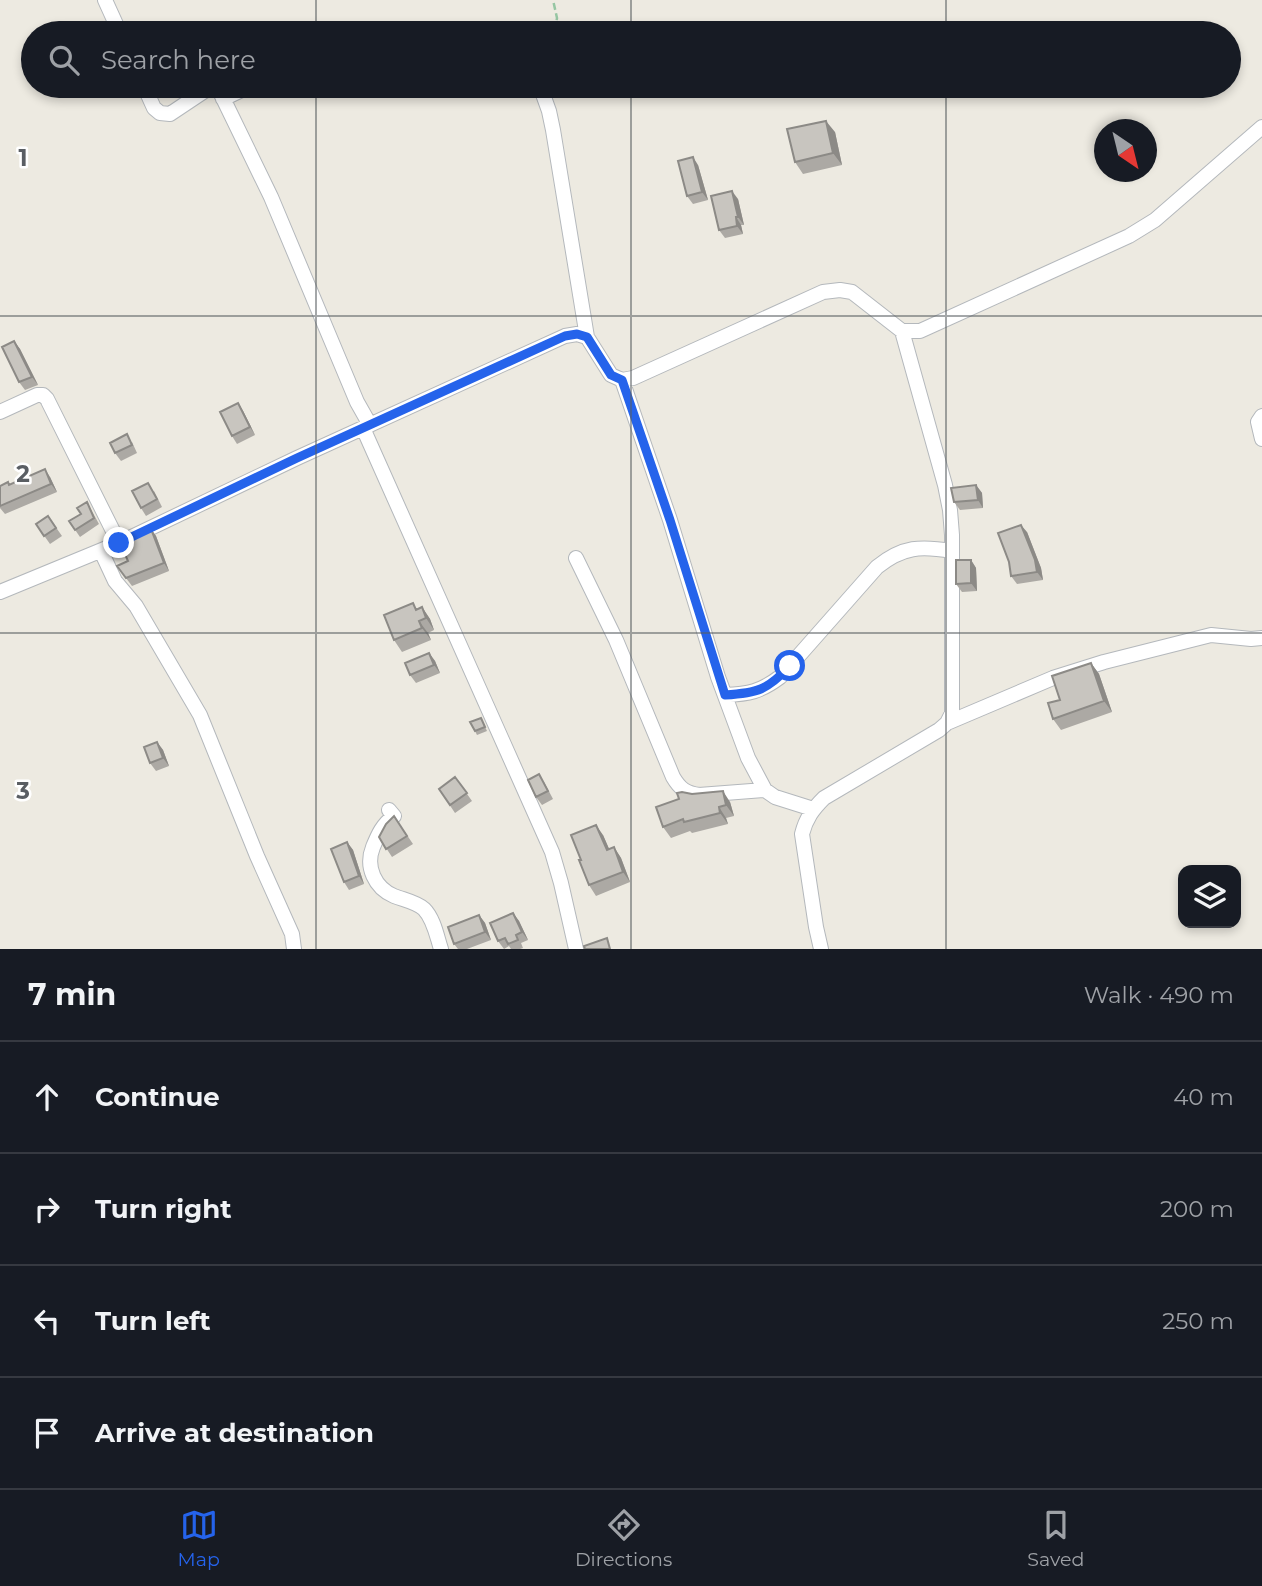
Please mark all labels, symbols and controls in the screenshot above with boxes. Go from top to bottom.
search box [21,21,1241,98]
icon: search [45,41,83,79]
text: Search here [101,44,256,76]
north arrow [1094,119,1157,182]
text: 1 [18,144,28,172]
text: 2 [16,460,30,488]
route end [103,527,134,558]
route start [774,650,805,681]
text: 3 [15,777,30,805]
map controls [1178,865,1241,928]
button: layers [1178,865,1241,928]
text: 7 min [28,976,116,1013]
text: Walk · 490 m [1084,981,1234,1009]
icon: ahead [28,1078,66,1116]
text: Continue [95,1081,220,1113]
text: 40 m [1173,1083,1234,1111]
icon: right [28,1190,66,1228]
text: Turn right [95,1193,231,1225]
text: 200 m [1160,1195,1234,1223]
icon: left [28,1302,66,1340]
text: Turn left [95,1305,211,1337]
text: 250 m [1162,1307,1234,1335]
icon: arrive [28,1414,66,1452]
text: Arrive at destination [95,1417,374,1449]
tab: Map [178,1506,220,1571]
tab: Directions [575,1506,672,1571]
tab: Saved [1027,1506,1084,1571]

